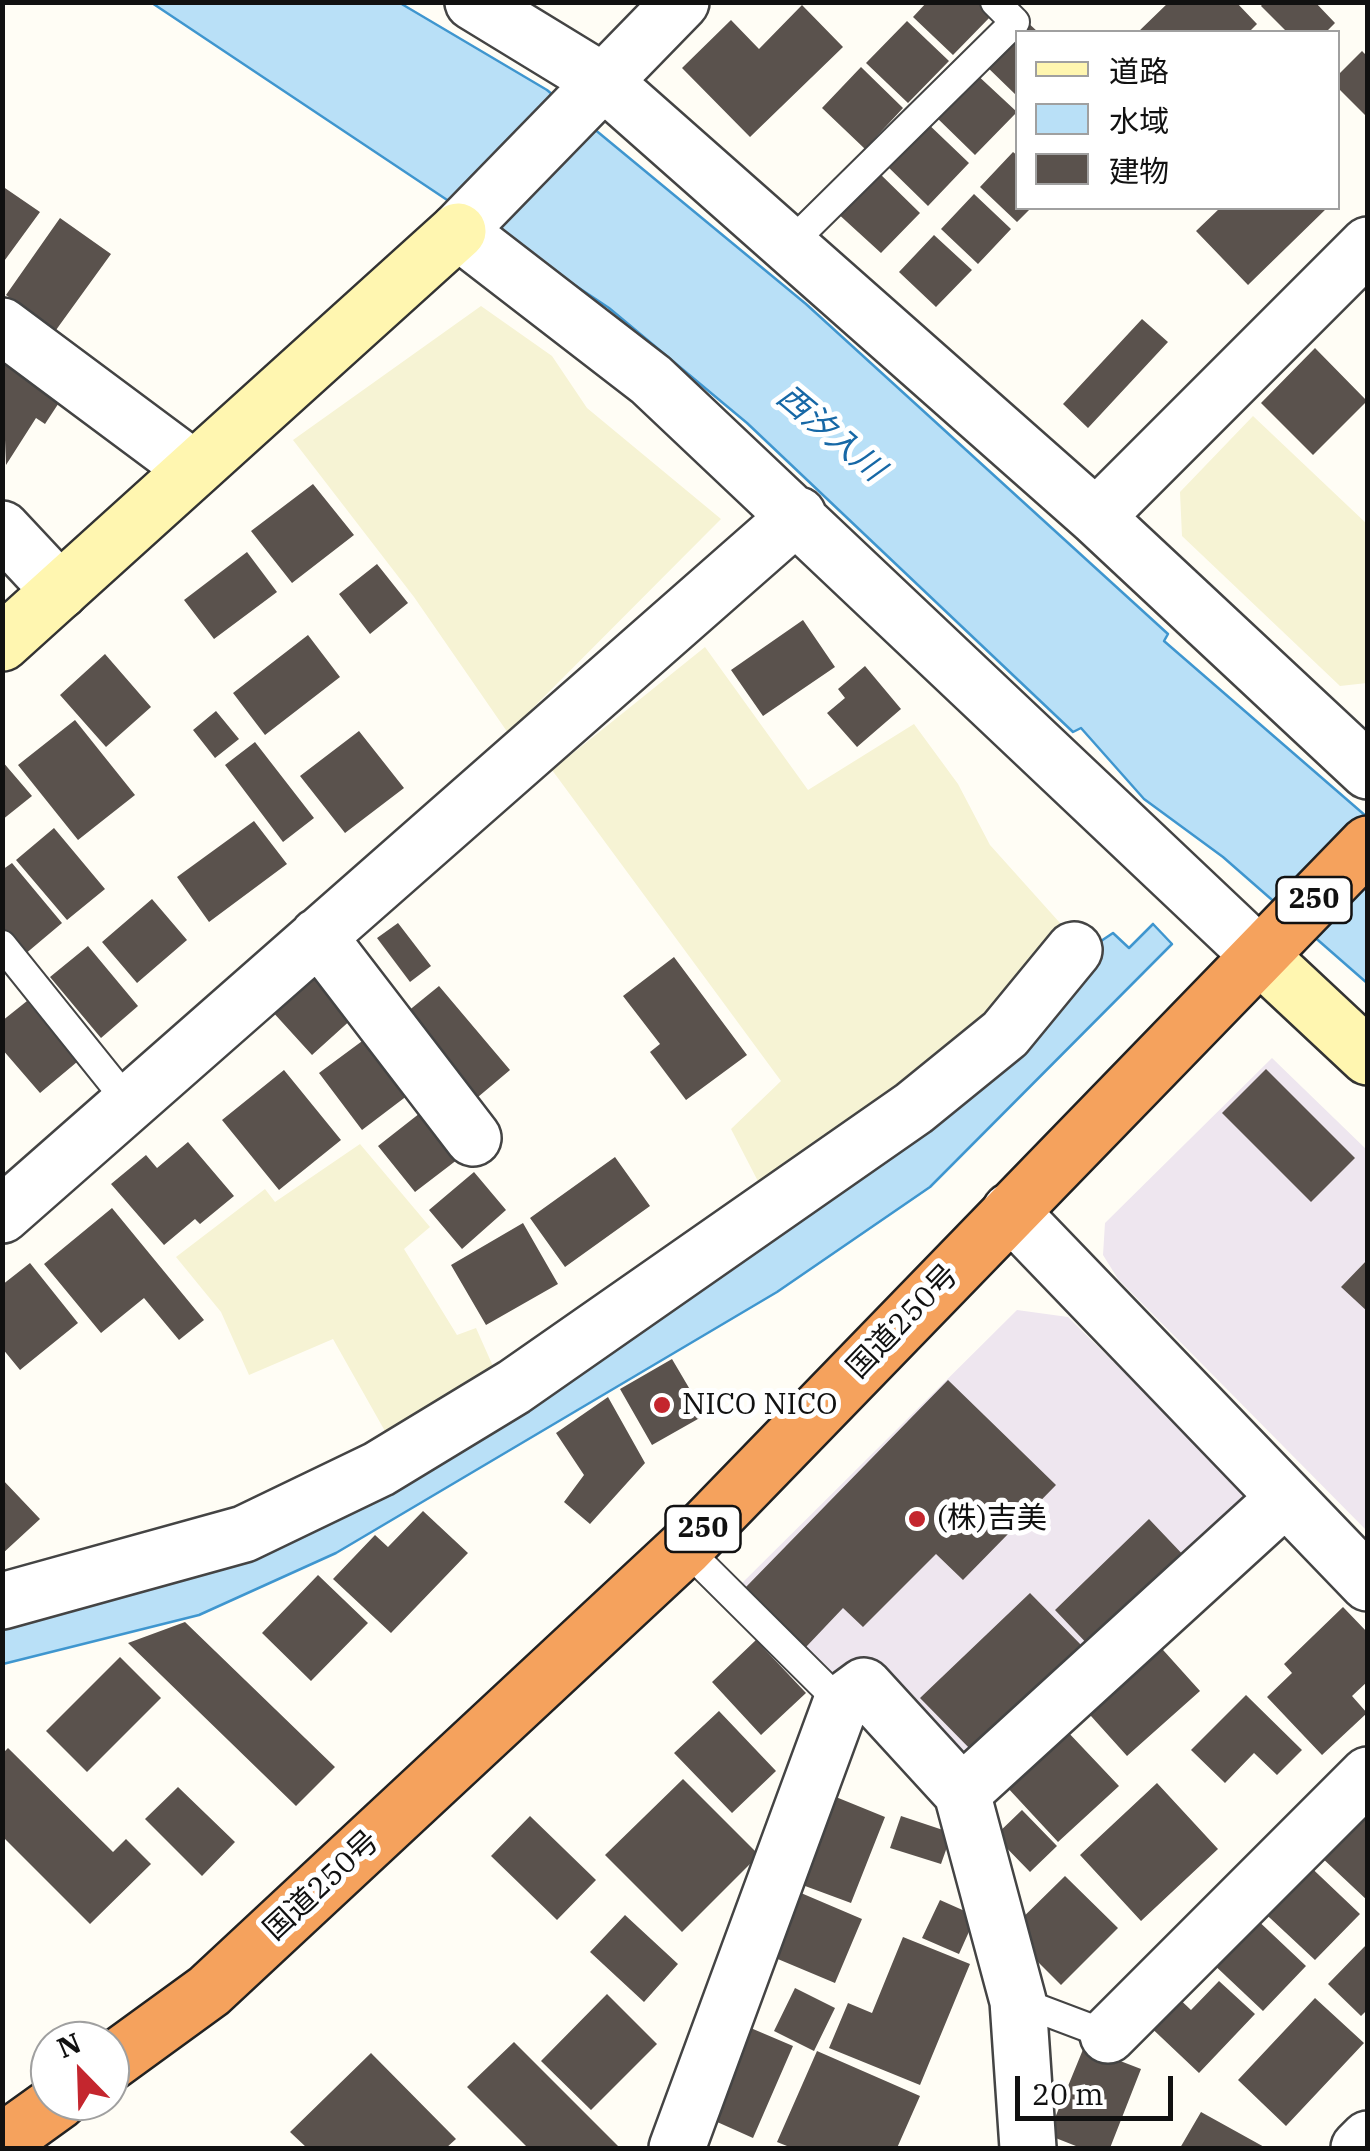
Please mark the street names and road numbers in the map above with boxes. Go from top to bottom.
road number: 250 [1276,877,1352,923]
street label: 国道250号 [840,1258,966,1386]
road number: 250 [666,1506,740,1552]
street label: 国道250号 [257,1824,387,1948]

